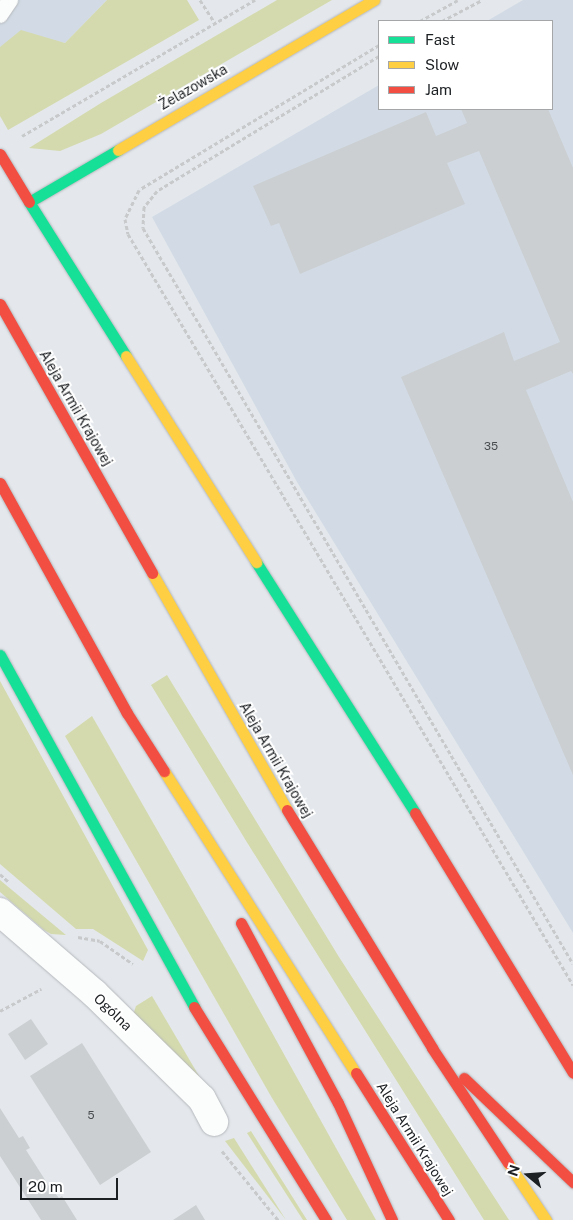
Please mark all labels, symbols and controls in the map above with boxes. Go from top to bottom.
legend [378,20,553,110]
text: Fast [425,31,455,48]
text: Slow [425,56,459,73]
street label: Żelazowska [156,61,230,113]
text: Jam [425,81,452,98]
street label: Aleja Armii Krajowej [36,347,116,469]
house number: 35 [484,439,498,453]
street label: Aleja Armii Krajowej [236,699,316,821]
street label: Ogólna [90,990,136,1034]
street label: Aleja Armii Krajowej [373,1079,457,1199]
house number: 5 [87,1108,95,1122]
north arrow [503,1150,553,1200]
text: N [504,1163,523,1178]
scale bar [22,1168,120,1200]
text: 20 m [28,1178,63,1195]

